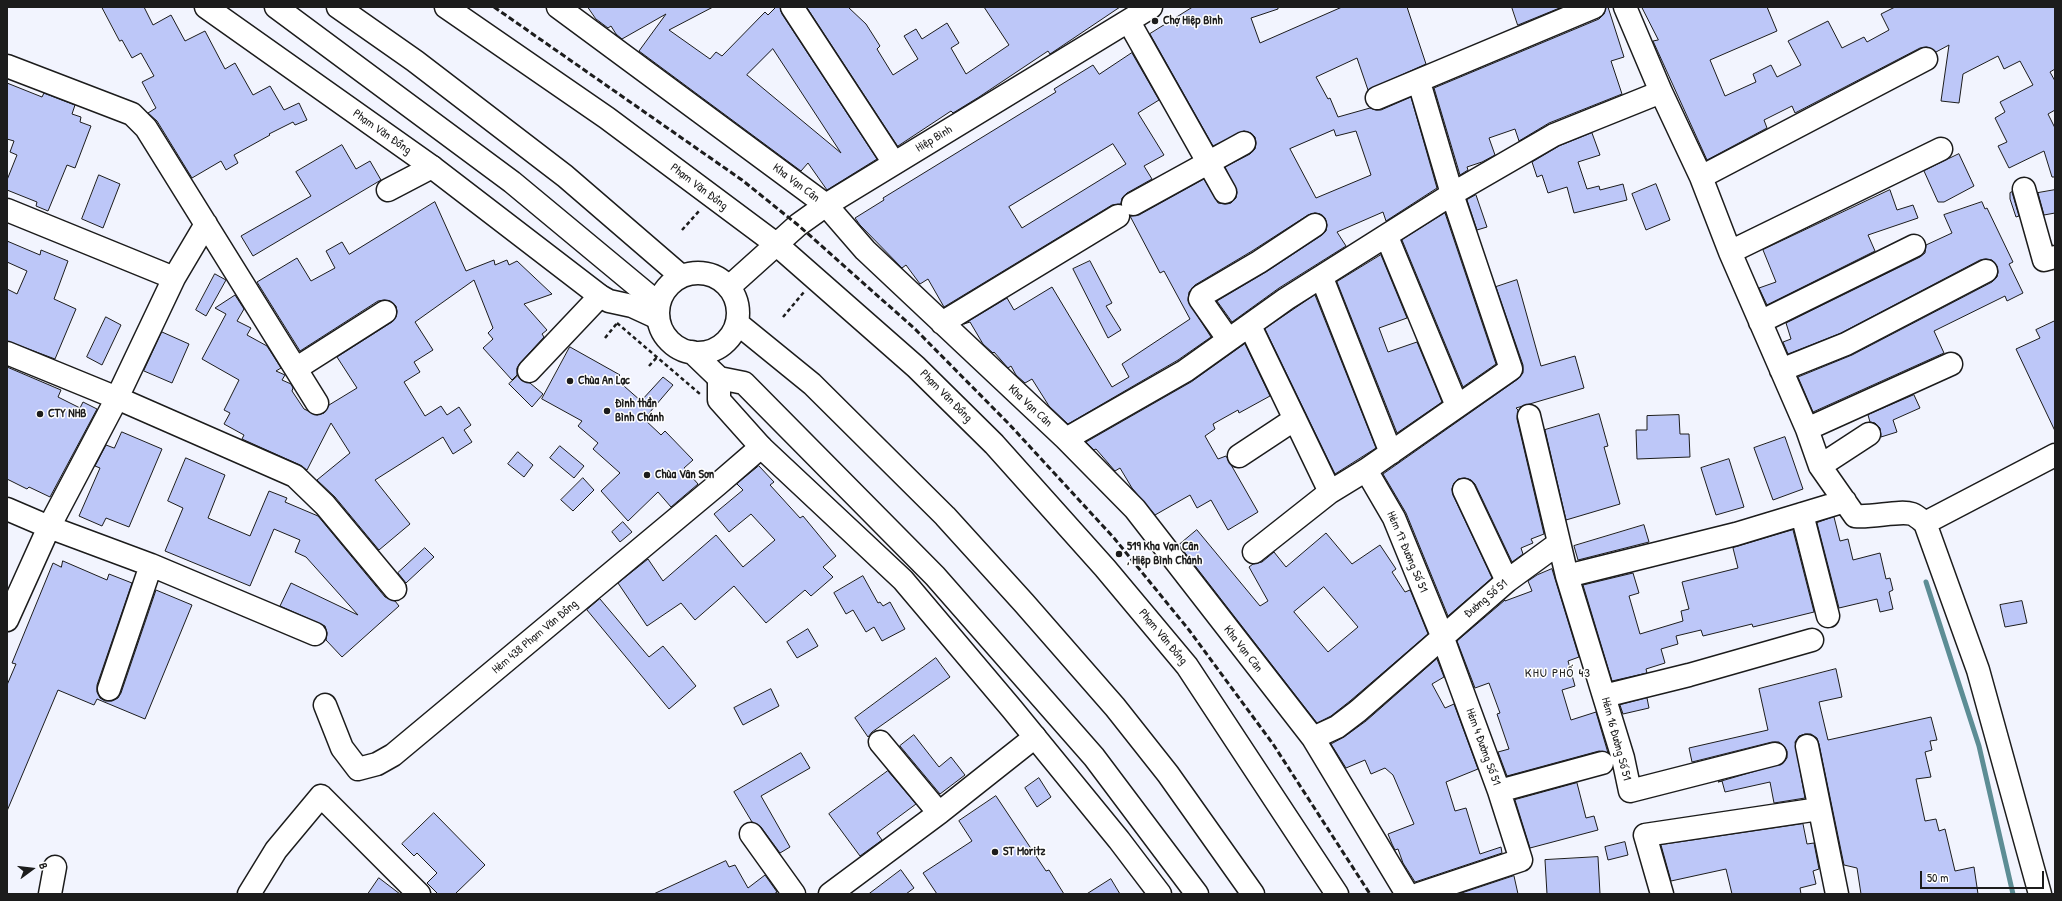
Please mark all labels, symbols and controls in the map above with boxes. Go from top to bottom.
place label: Chợ Hiệp Bình [1163,14,1222,28]
marker: Chợ Hiệp Bình [1150,16,1160,26]
street label: Phạm Văn Đồng [350,107,414,157]
street label: Hiệp Bình [913,122,955,156]
street label: Phạm Văn Đồng [667,161,731,213]
street label: Kha Vạn Cân [770,161,822,205]
street label: Phạm Văn Đồng [917,367,975,425]
place label: Chùa An Lạc [578,374,630,388]
marker: Chùa An Lạc [565,376,575,386]
street label: Kha Vạn Cân [1005,382,1055,430]
place label: Đình thần Bình Chánh [615,397,664,425]
marker: Đình thần Bình Chánh [602,406,612,416]
place label: CTY NHB [48,407,86,421]
marker: CTY NHB [35,409,45,419]
place label: Chùa Vân Sơn [655,468,714,482]
marker: Chùa Vân Sơn [642,470,652,480]
street label: Hẻm 17 Đường Số 51 [1383,509,1431,595]
place label: 519 Kha Vạn Cân , Hiệp Bình Chánh [1127,540,1202,568]
marker: 519 Kha Vạn Cân , Hiệp Bình Chánh [1114,549,1124,559]
street label: Đường Số 51 [1461,577,1511,621]
street label: Hẻm 438 Phạm Văn Đồng [489,597,581,677]
street label: Phạm Văn Đồng [1136,606,1190,668]
street label: Kha Vạn Cân [1220,623,1266,675]
district label: KHU PHỐ 43 [1525,666,1591,682]
street label: Hẻm 16 Đường Số 51 [1598,696,1634,782]
street label: Hẻm 4 Đường Số 51 [1462,707,1504,787]
place label: ST Moritz [1003,845,1045,859]
marker: ST Moritz [990,847,1000,857]
north arrow [12,849,52,889]
text: B [36,861,51,870]
scale bar [1922,863,2046,889]
text: 50 m [1927,869,1948,886]

